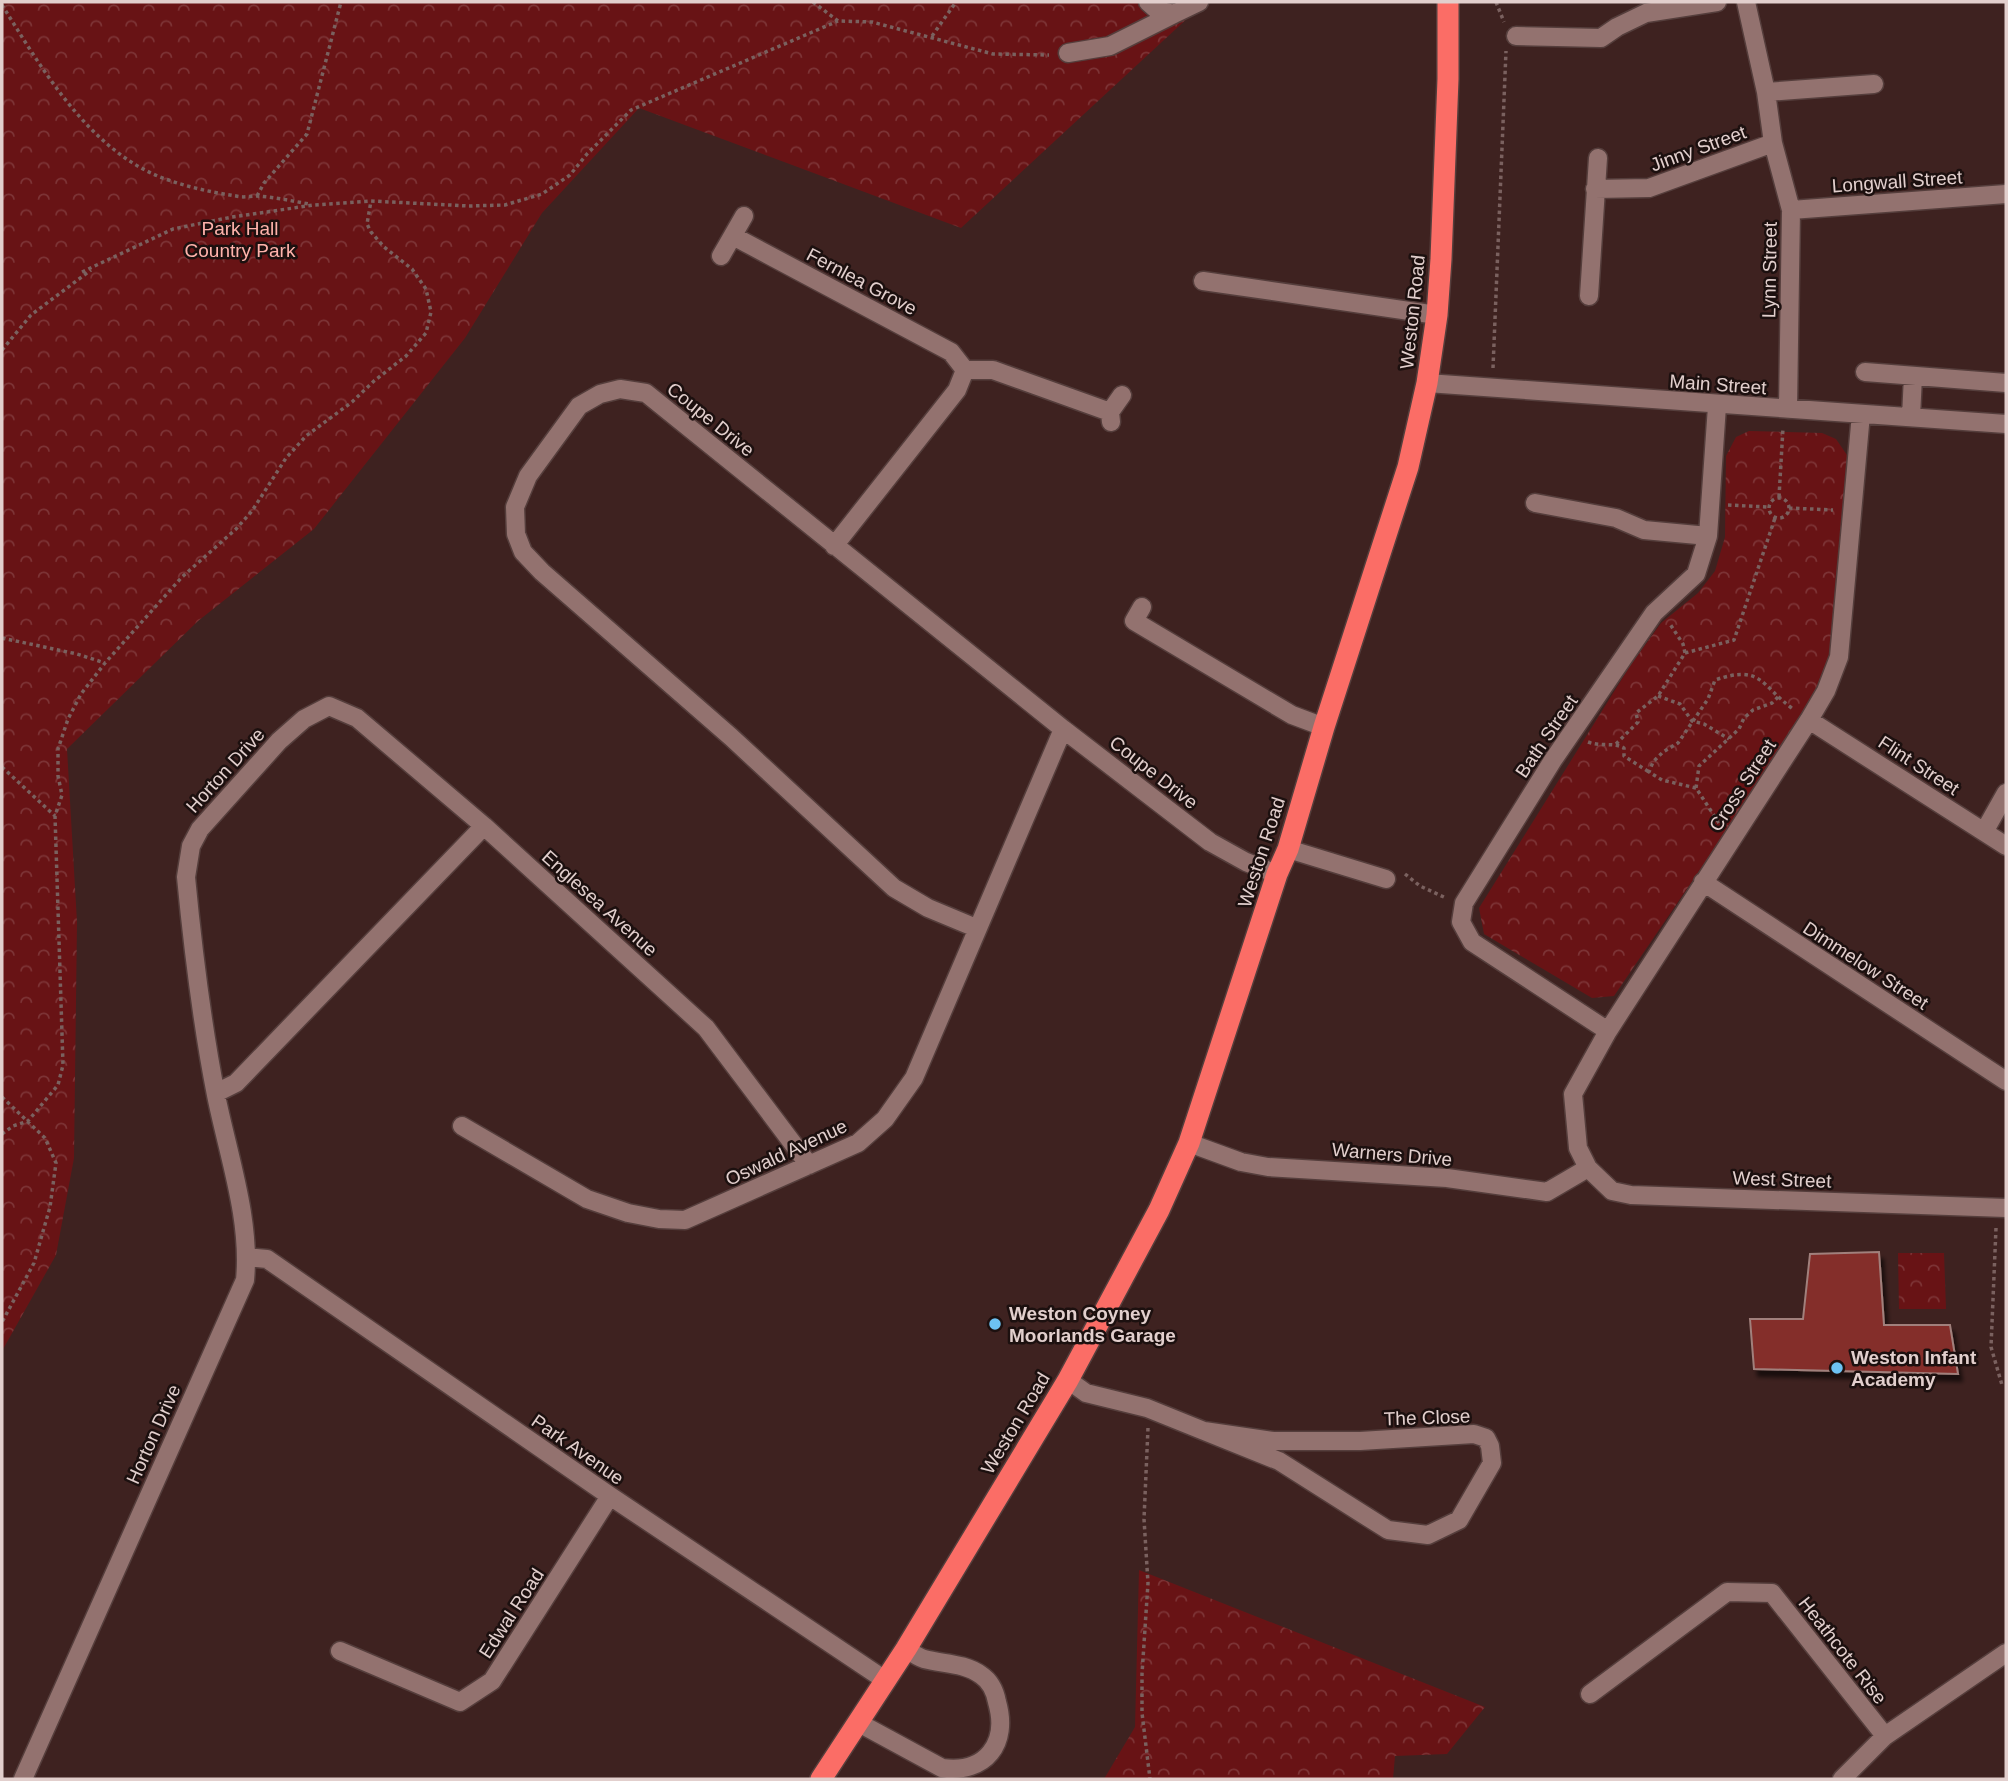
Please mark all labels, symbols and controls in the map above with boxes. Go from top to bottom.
street label: Jinny Street [1647,121,1750,175]
street label: Longwall Street [1831,166,1964,197]
park label: Park Hall Country Park [185,218,296,261]
street label: Lynn Street [1758,221,1781,318]
street label: Fernlea Grove [803,244,920,319]
street label: Weston Road [1396,254,1429,370]
street label: Main Street [1669,371,1768,398]
street label: Coupe Drive [663,378,758,461]
street label: Bath Street [1511,690,1582,782]
street label: Horton Drive [182,724,269,817]
street label: Coupe Drive [1106,732,1202,813]
street label: Flint Street [1874,732,1964,800]
street label: Cross Street [1705,735,1780,835]
street label: Weston Road [1234,794,1289,910]
street label: Englesea Avenue [538,846,662,961]
street label: Dimmelow Street [1799,917,1933,1014]
street label: Oswald Avenue [722,1115,850,1190]
street label: Warners Drive [1331,1139,1453,1170]
street label: West Street [1732,1167,1832,1192]
place label: Weston Coyney Moorlands Garage [1009,1303,1176,1346]
marker: Weston Coyney Moorlands Garage [987,1316,1003,1332]
place label: Weston Infant Academy [1851,1347,1977,1390]
marker: Weston Infant Academy [1829,1360,1845,1376]
street label: Weston Road [977,1369,1054,1478]
street label: Horton Drive [122,1381,185,1487]
street label: The Close [1383,1405,1471,1430]
street label: Park Avenue [528,1410,628,1489]
street label: Edwal Road [475,1565,548,1662]
street label: Heathcote Rise [1794,1593,1891,1708]

